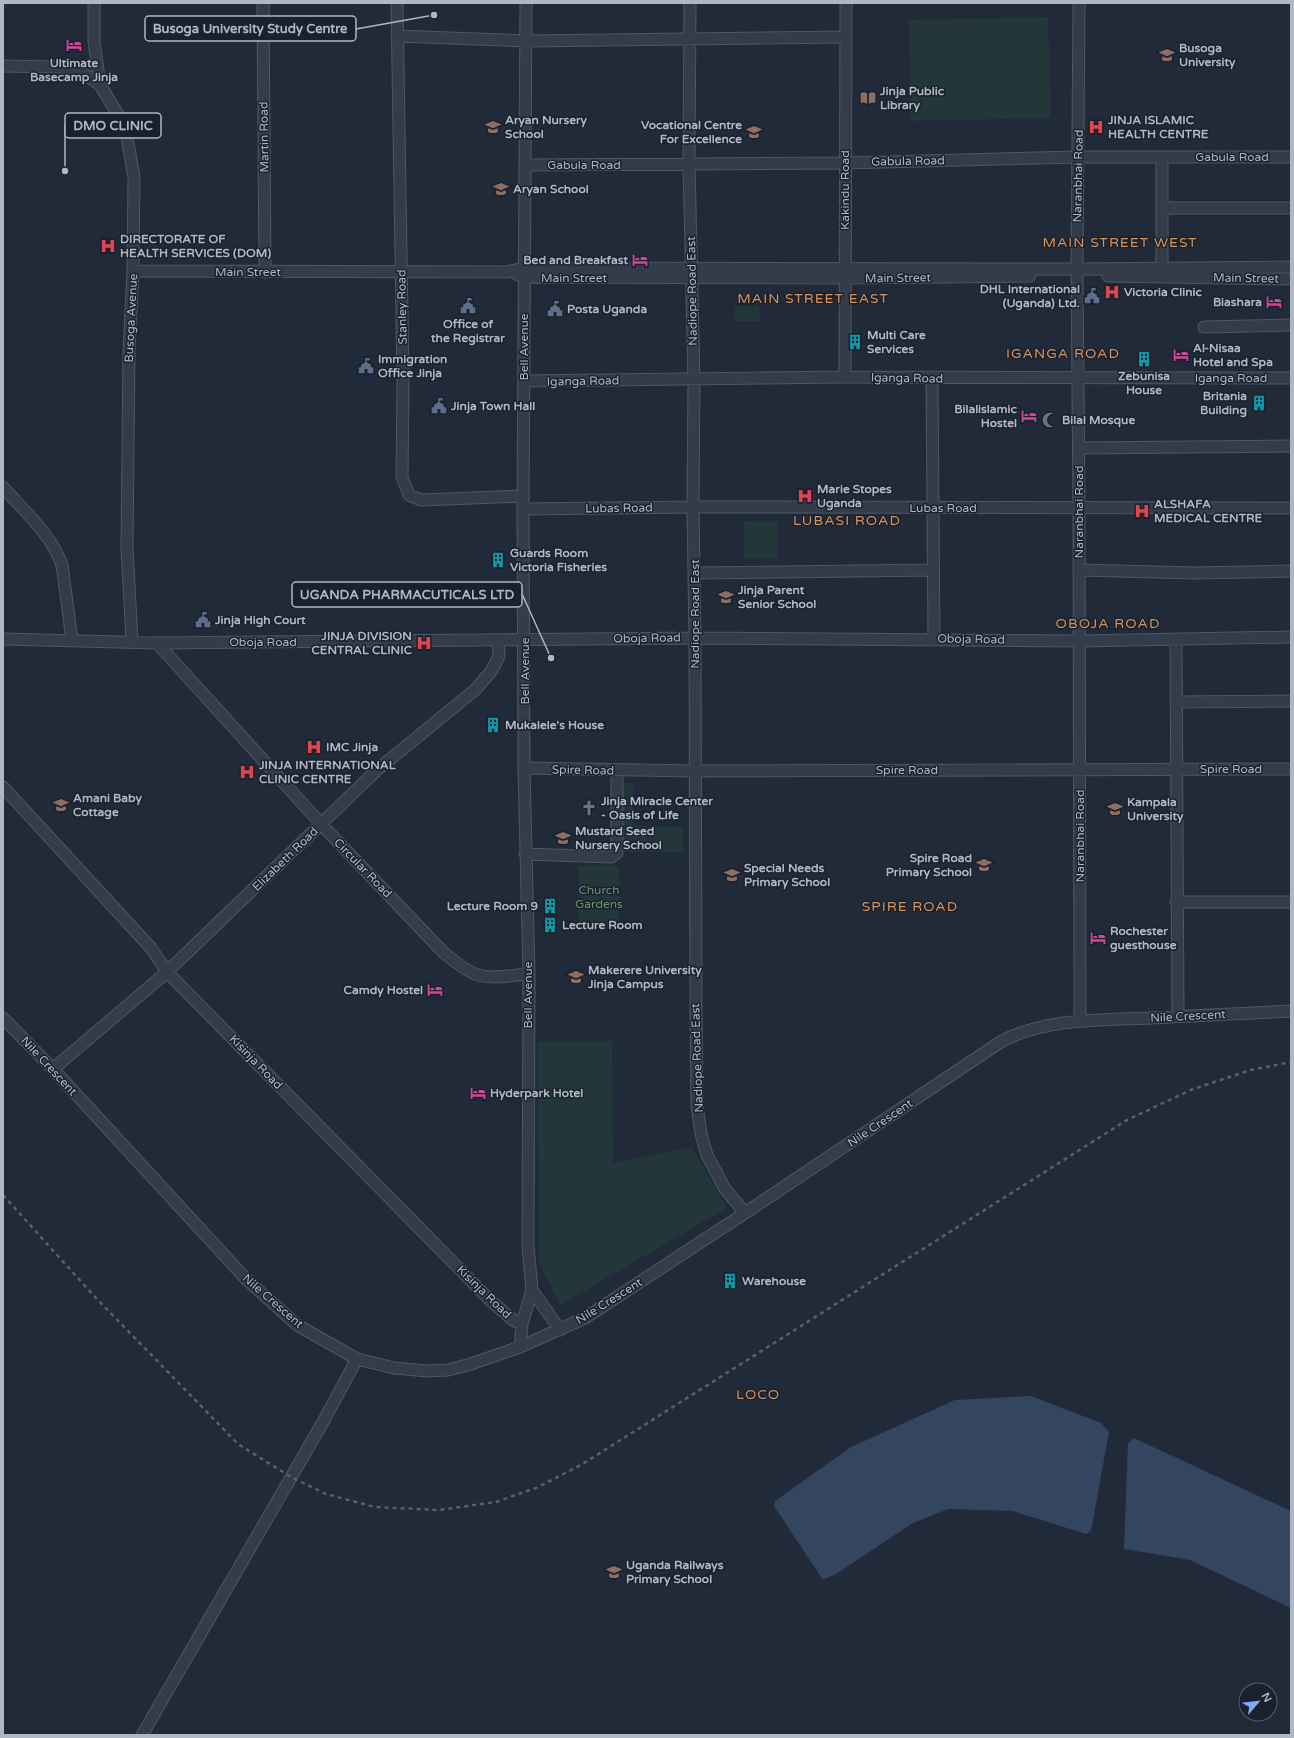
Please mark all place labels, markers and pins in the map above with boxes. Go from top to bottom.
callout: Busoga University Study Centre [145,16,356,41]
hotel icon: Ultimate Basecamp Jinja [65,36,83,54]
place label: Busoga University [1179,41,1236,70]
school or university icon: Busoga University [1158,46,1176,64]
place label: Ultimate Basecamp Jinja [30,56,118,85]
place label: Jinja Public Library [879,84,945,113]
library icon: Jinja Public Library [859,89,877,107]
callout: DMO CLINIC [65,113,161,138]
place label: Aryan Nursery School [505,113,588,141]
place label: JINJA ISLAMIC HEALTH CENTRE [1107,113,1209,141]
school or university icon: Aryan Nursery School [484,118,502,136]
place label: Vocational Centre For Excellence [641,118,742,146]
hospital icon: JINJA ISLAMIC HEALTH CENTRE [1087,118,1105,136]
school or university icon: Vocational Centre For Excellence [745,123,763,141]
school or university icon: Aryan School [492,180,510,198]
place label: Aryan School [513,182,589,197]
place label: DIRECTORATE OF HEALTH SERVICES (DOM) [120,232,272,260]
hospital icon: DIRECTORATE OF HEALTH SERVICES (DOM) [99,237,117,255]
hotel icon: Bed and Breakfast [631,251,649,269]
place label: Bed and Breakfast [523,253,628,267]
place label: DHL International (Uganda) Ltd. [980,282,1080,311]
hospital icon: Victoria Clinic [1103,283,1121,301]
place label: Victoria Clinic [1124,285,1202,299]
public building icon: DHL International (Uganda) Ltd. [1083,287,1101,305]
hotel icon: Biashara [1265,293,1283,311]
place label: Biashara [1213,295,1262,309]
public building icon: Office of the Registrar [459,297,477,315]
public building icon: Posta Uganda [546,300,564,318]
place label: Posta Uganda [567,302,647,317]
place label: Office of the Registrar [430,317,505,346]
place label: Multi Care Services [867,328,926,356]
building icon: Multi Care Services [846,333,864,351]
place label: Al-Nisaa Hotel and Spa [1193,341,1273,370]
hotel icon: Al-Nisaa Hotel and Spa [1172,346,1190,364]
building icon: Zebunisa House [1135,350,1153,368]
place label: Immigration Office Jinja [378,352,447,381]
public building icon: Immigration Office Jinja [357,357,375,375]
place label: Zebunisa House [1118,369,1170,397]
place label: Britania Building [1200,389,1247,418]
building icon: Britania Building [1250,394,1268,412]
public building icon: Jinja Town Hall [430,397,448,415]
place label: Jinja Town Hall [450,399,535,414]
place label: Bilalislamic Hostel [954,402,1018,430]
hotel icon: Bilalislamic Hostel [1020,407,1038,425]
mosque icon: Bilal Mosque [1041,411,1059,429]
place label: Bilal Mosque [1062,413,1135,428]
place label: Marie Stopes Uganda [817,482,892,511]
hospital icon: Marie Stopes Uganda [796,487,814,505]
place label: ALSHAFA MEDICAL CENTRE [1154,497,1262,525]
hospital icon: ALSHAFA MEDICAL CENTRE [1133,502,1151,520]
place label: Guards Room Victoria Fisheries [510,546,607,574]
building icon: Guards Room Victoria Fisheries [489,551,507,569]
callout: UGANDA PHARMACUTICALS LTD [292,582,522,607]
place label: Jinja Parent Senior School [737,583,816,611]
school or university icon: Jinja Parent Senior School [717,588,735,606]
public building icon: Jinja High Court [194,611,212,629]
place label: Jinja High Court [214,613,306,628]
place label: JINJA DIVISION CENTRAL CLINIC [311,629,413,657]
hospital icon: JINJA DIVISION CENTRAL CLINIC [415,634,433,652]
building icon: Mukalele's House [484,716,502,734]
place label: Mukalele's House [505,718,604,732]
hospital icon: IMC Jinja [305,738,323,756]
place label: IMC Jinja [326,740,378,755]
place label: JINJA INTERNATIONAL CLINIC CENTRE [258,758,396,786]
hospital icon: JINJA INTERNATIONAL CLINIC CENTRE [238,763,256,781]
place label: Amani Baby Cottage [73,791,143,820]
place label: Jinja Miracle Center - Oasis of Life [600,794,713,822]
place label: Kampala University [1127,795,1184,824]
school or university icon: Amani Baby Cottage [52,796,70,814]
church icon: Jinja Miracle Center - Oasis of Life [580,799,598,817]
school or university icon: Kampala University [1106,800,1124,818]
place label: Mustard Seed Nursery School [575,824,662,853]
school or university icon: Mustard Seed Nursery School [554,829,572,847]
place label: Spire Road Primary School [886,851,972,880]
school or university icon: Spire Road Primary School [975,856,993,874]
place label: Special Needs Primary School [744,861,830,890]
school or university icon: Special Needs Primary School [723,866,741,884]
building icon: Lecture Room 9 [541,897,559,915]
place label: Lecture Room 9 [447,899,538,913]
building icon: Lecture Room [541,916,559,934]
place label: Lecture Room [562,918,642,932]
place label: Rochester guesthouse [1110,924,1177,953]
hotel icon: Rochester guesthouse [1089,929,1107,947]
place label: Makerere University Jinja Campus [587,963,702,992]
school or university icon: Makerere University Jinja Campus [567,968,585,986]
hotel icon: Camdy Hostel [426,981,444,999]
place label: Camdy Hostel [344,983,423,998]
hotel icon: Hyderpark Hotel [469,1084,487,1102]
place label: Hyderpark Hotel [490,1086,583,1101]
building icon: Warehouse [721,1272,739,1290]
place label: Warehouse [742,1274,806,1288]
place label: Uganda Railways Primary School [626,1558,724,1587]
school or university icon: Uganda Railways Primary School [605,1563,623,1581]

